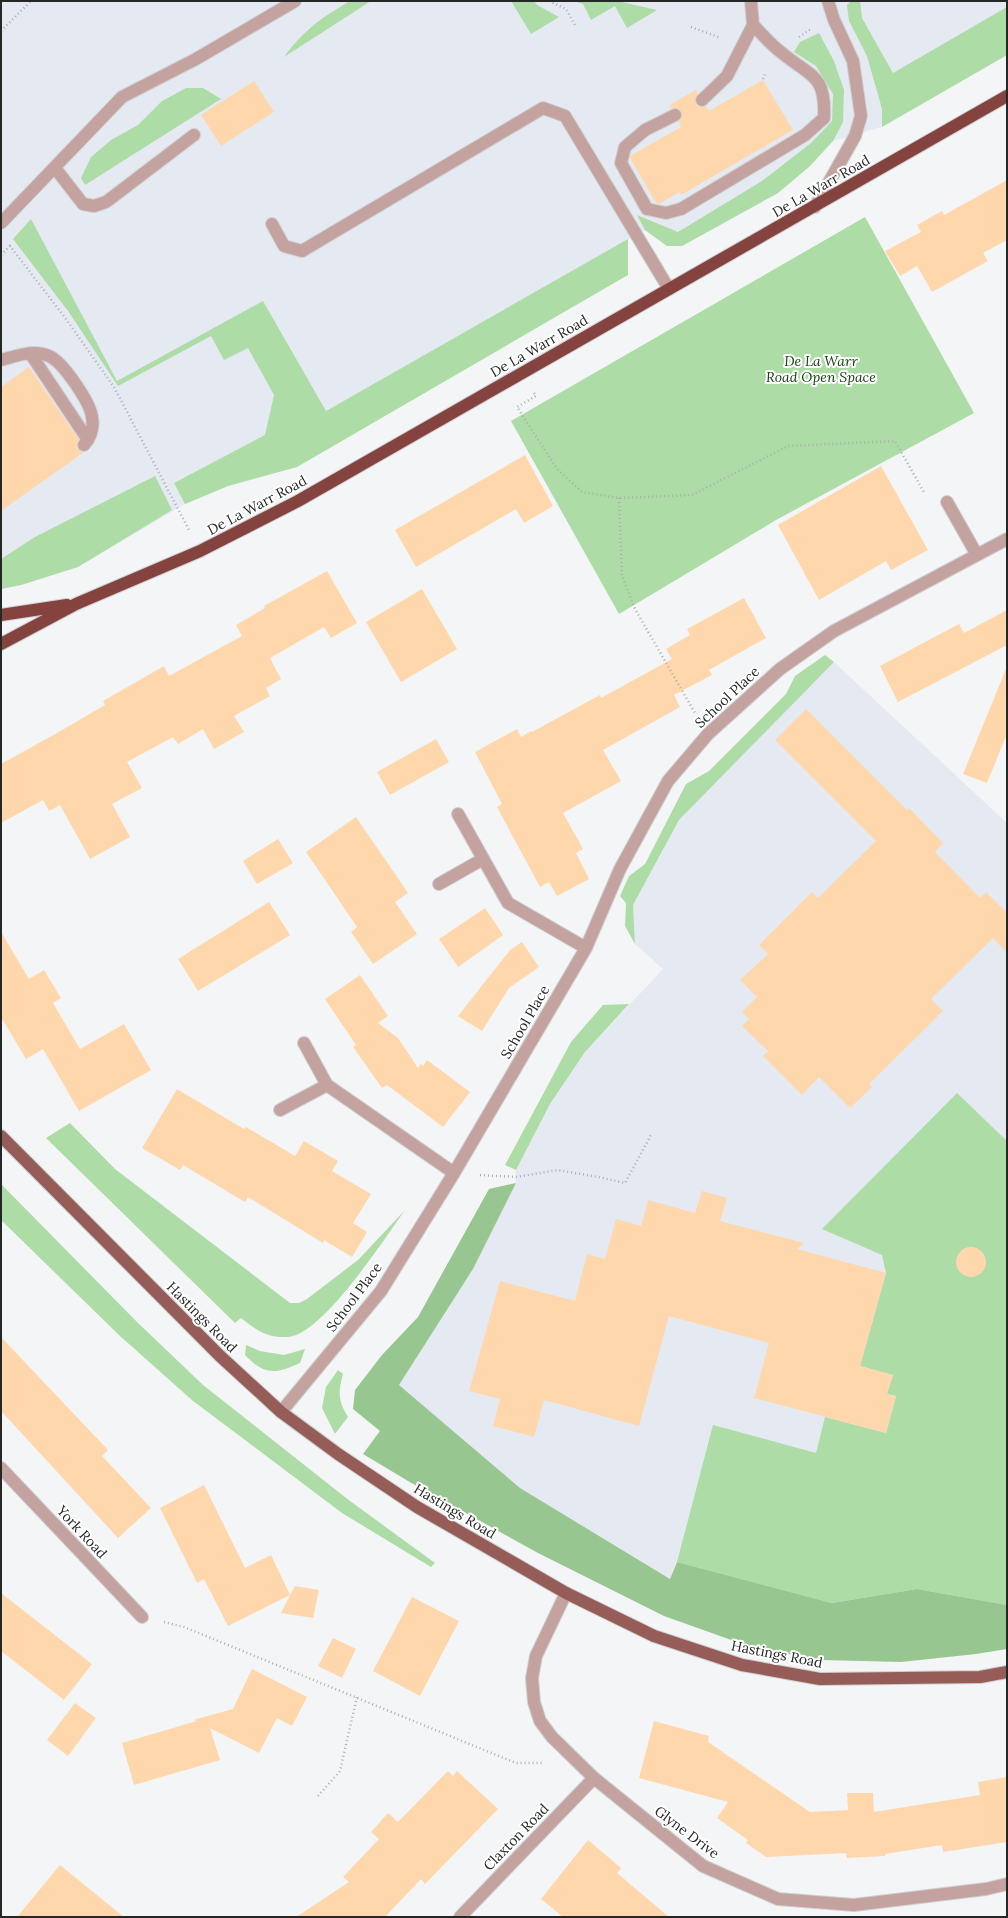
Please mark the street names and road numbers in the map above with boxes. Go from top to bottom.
street label: De La Warr Road [769,151,873,221]
street label: De La Warr Road [487,311,591,381]
street label: De La Warr Road [204,471,310,539]
street label: School Place [691,662,763,732]
street label: School Place [497,982,554,1062]
street label: School Place [322,1258,386,1335]
street label: Hastings Road [163,1278,241,1356]
street label: Hastings Road [411,1479,499,1543]
street label: York Road [52,1501,111,1562]
street label: Hastings Road [730,1636,824,1672]
street label: Claxton Road [479,1800,553,1874]
street label: Glyne Drive [651,1802,723,1862]

